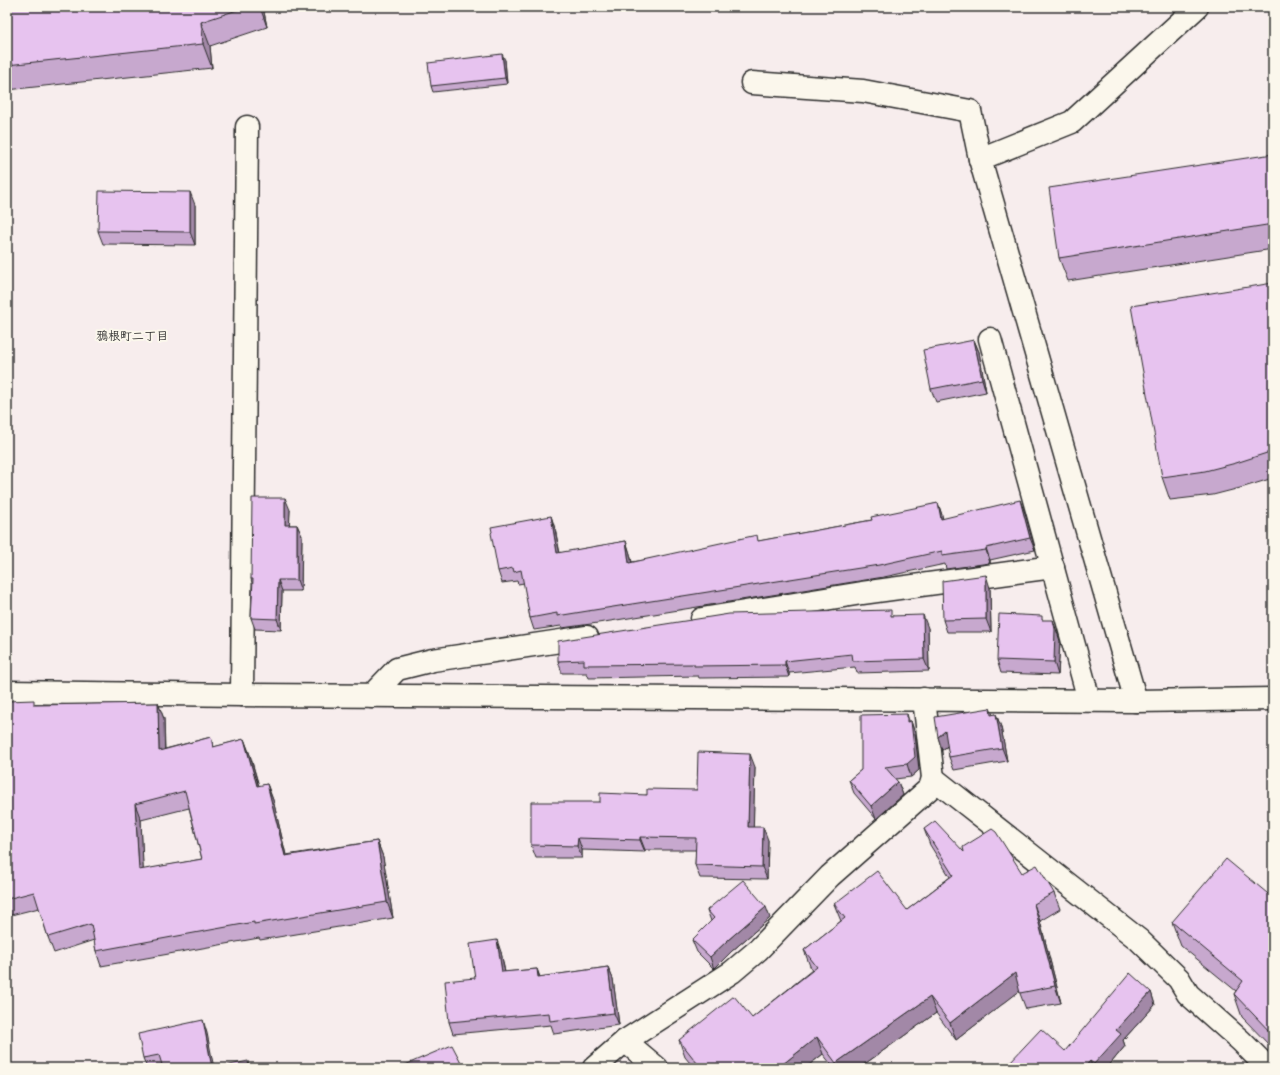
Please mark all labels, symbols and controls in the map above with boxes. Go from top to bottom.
district label: 鴉根町二丁目 [96,327,168,343]

